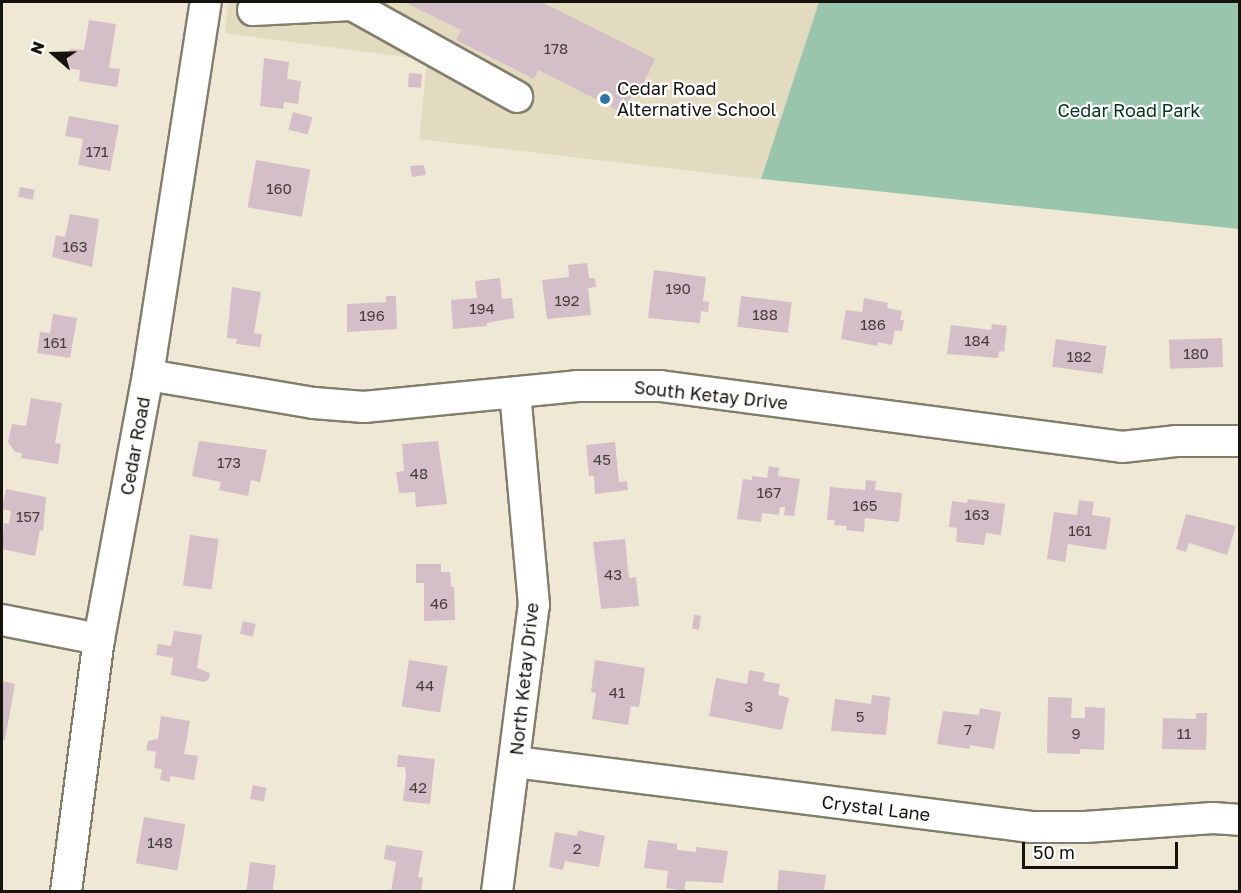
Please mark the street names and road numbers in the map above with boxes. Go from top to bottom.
street label: South Ketay Drive [633,376,789,414]
street label: Cedar Road [116,395,154,497]
street label: North Ketay Drive [505,602,543,756]
street label: Crystal Lane [821,791,931,825]

